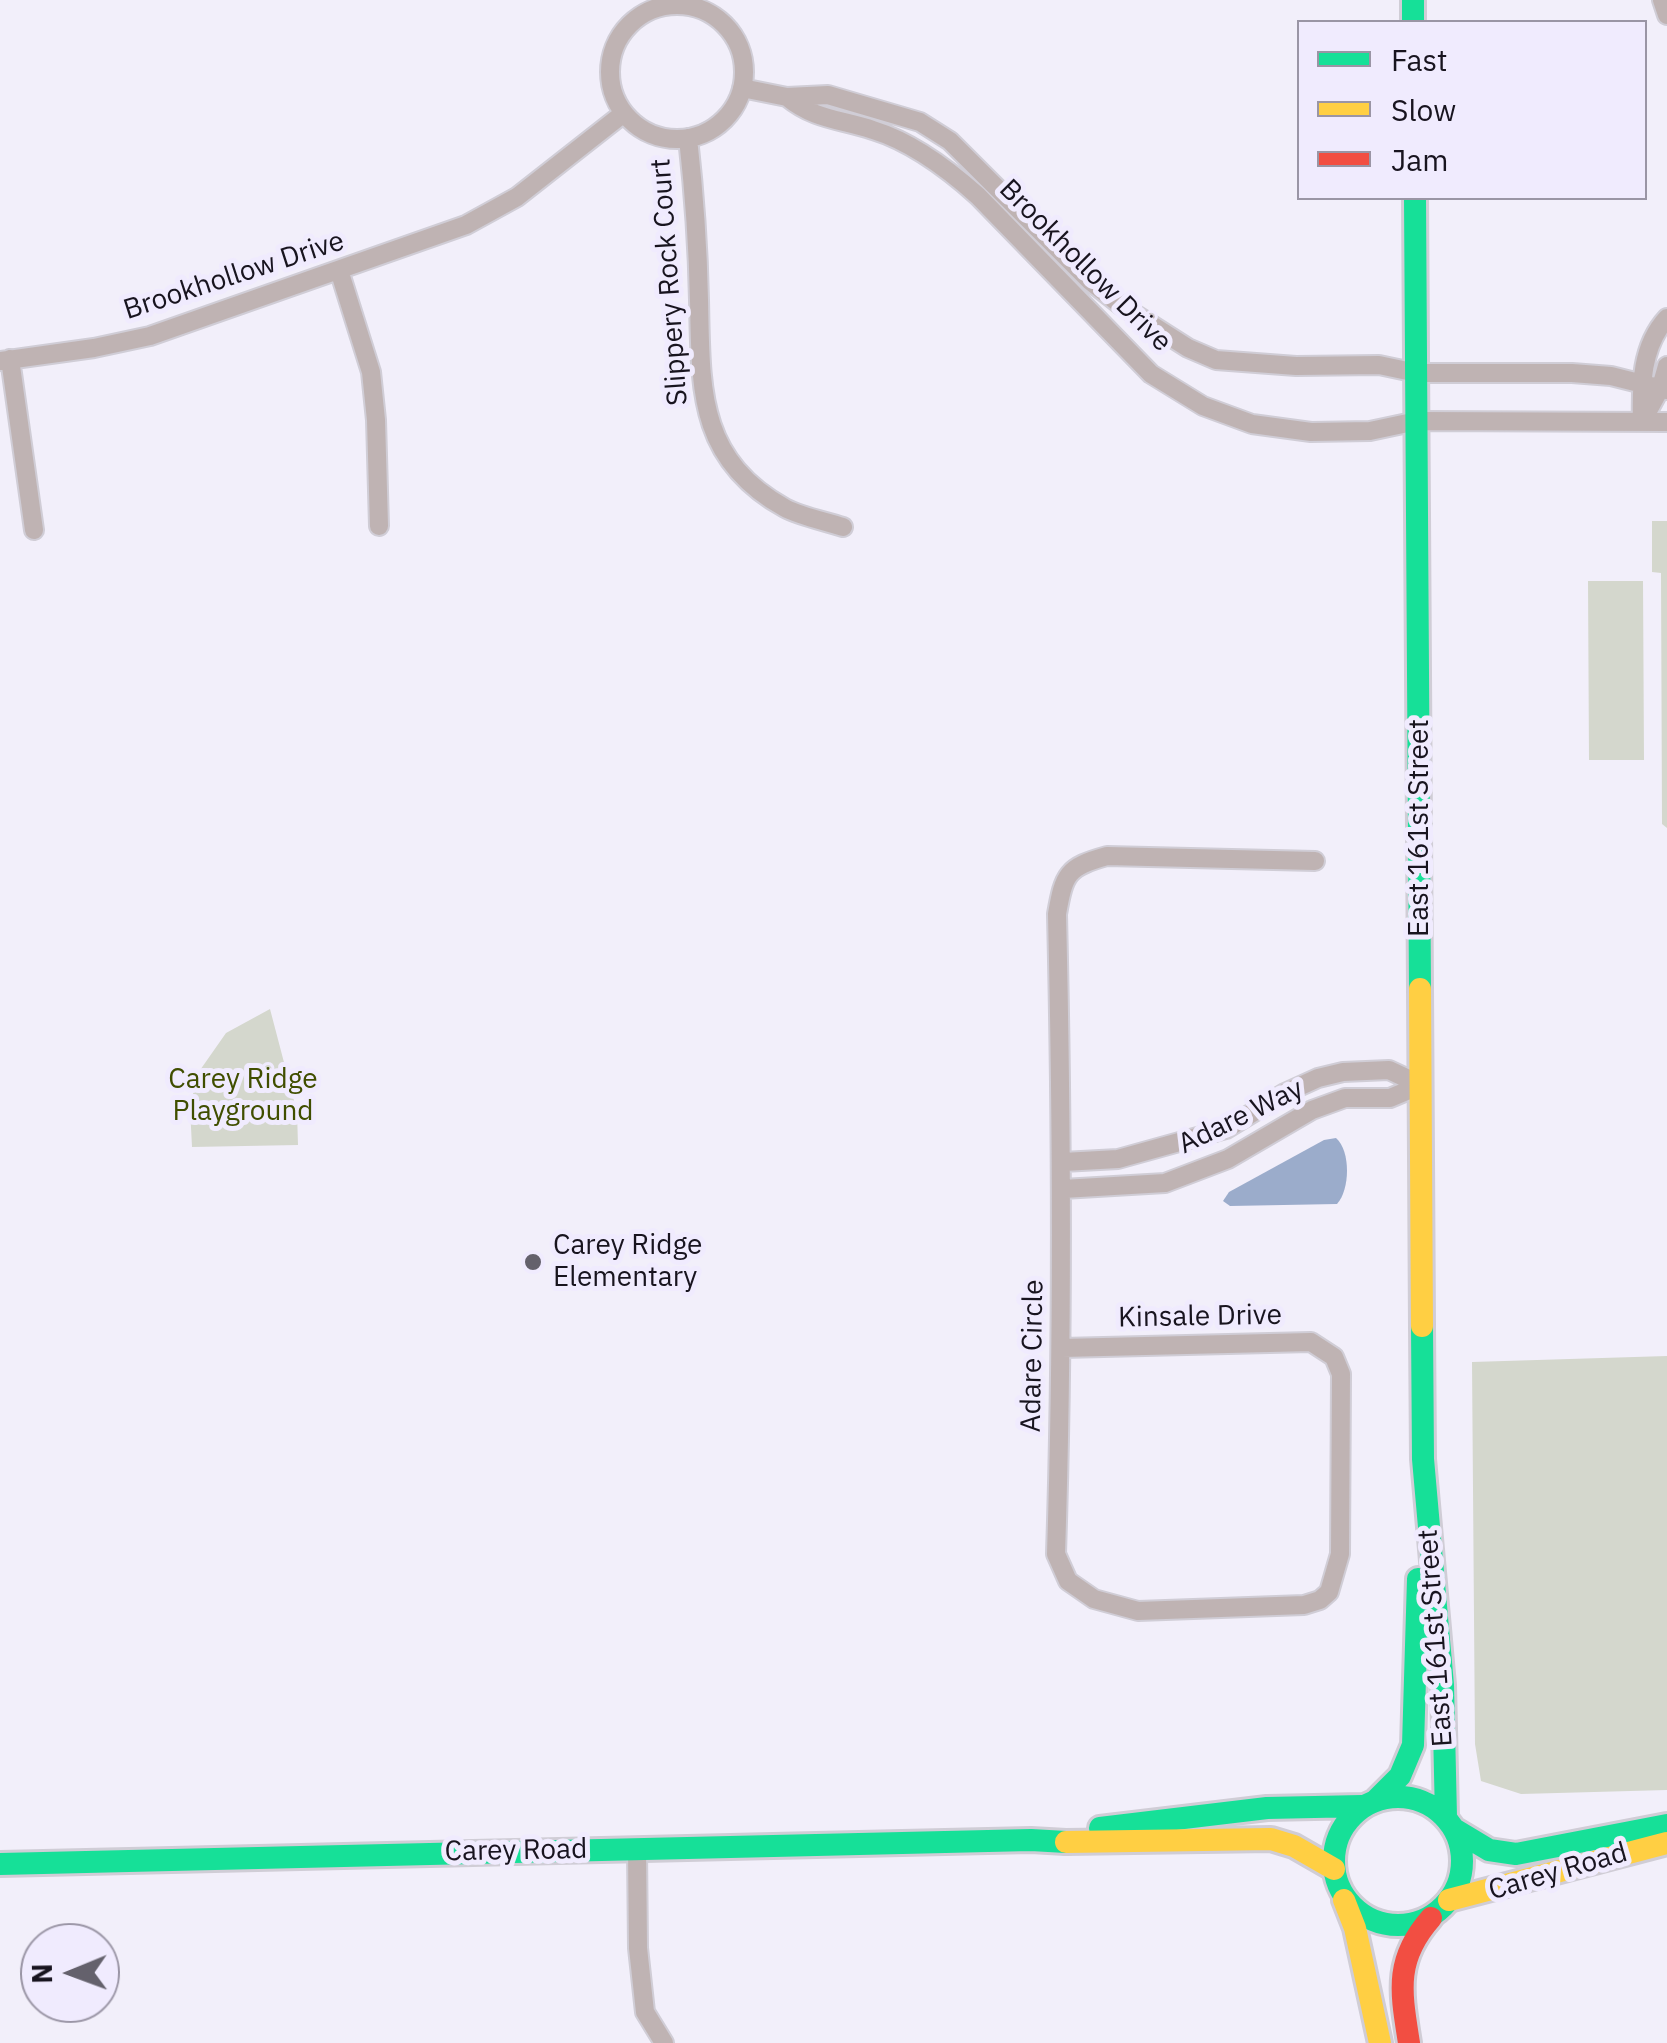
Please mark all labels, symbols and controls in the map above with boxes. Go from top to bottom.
legend [1297,20,1647,200]
text: Fast [1391,40,1448,79]
text: Slow [1391,90,1456,129]
text: Jam [1391,140,1449,179]
street label: Slippery Rock Court [645,157,695,407]
street label: Brookhollow Drive [992,173,1178,359]
street label: Brookhollow Drive [120,225,348,327]
street label: East 161st Street [1403,719,1437,937]
park label: Carey Ridge Playground [168,1063,318,1129]
street label: Adare Way [1173,1072,1309,1162]
place label: Carey Ridge Elementary [553,1229,702,1295]
marker: Carey Ridge Elementary [522,1251,544,1273]
street label: Adare Circle [1015,1279,1051,1433]
street label: Kinsale Drive [1118,1299,1282,1335]
street label: East 161st Street [1412,1528,1460,1748]
street label: Carey Road [444,1833,588,1869]
street label: Carey Road [1485,1836,1631,1908]
north arrow [20,1923,120,2023]
text: N [23,1963,60,1984]

